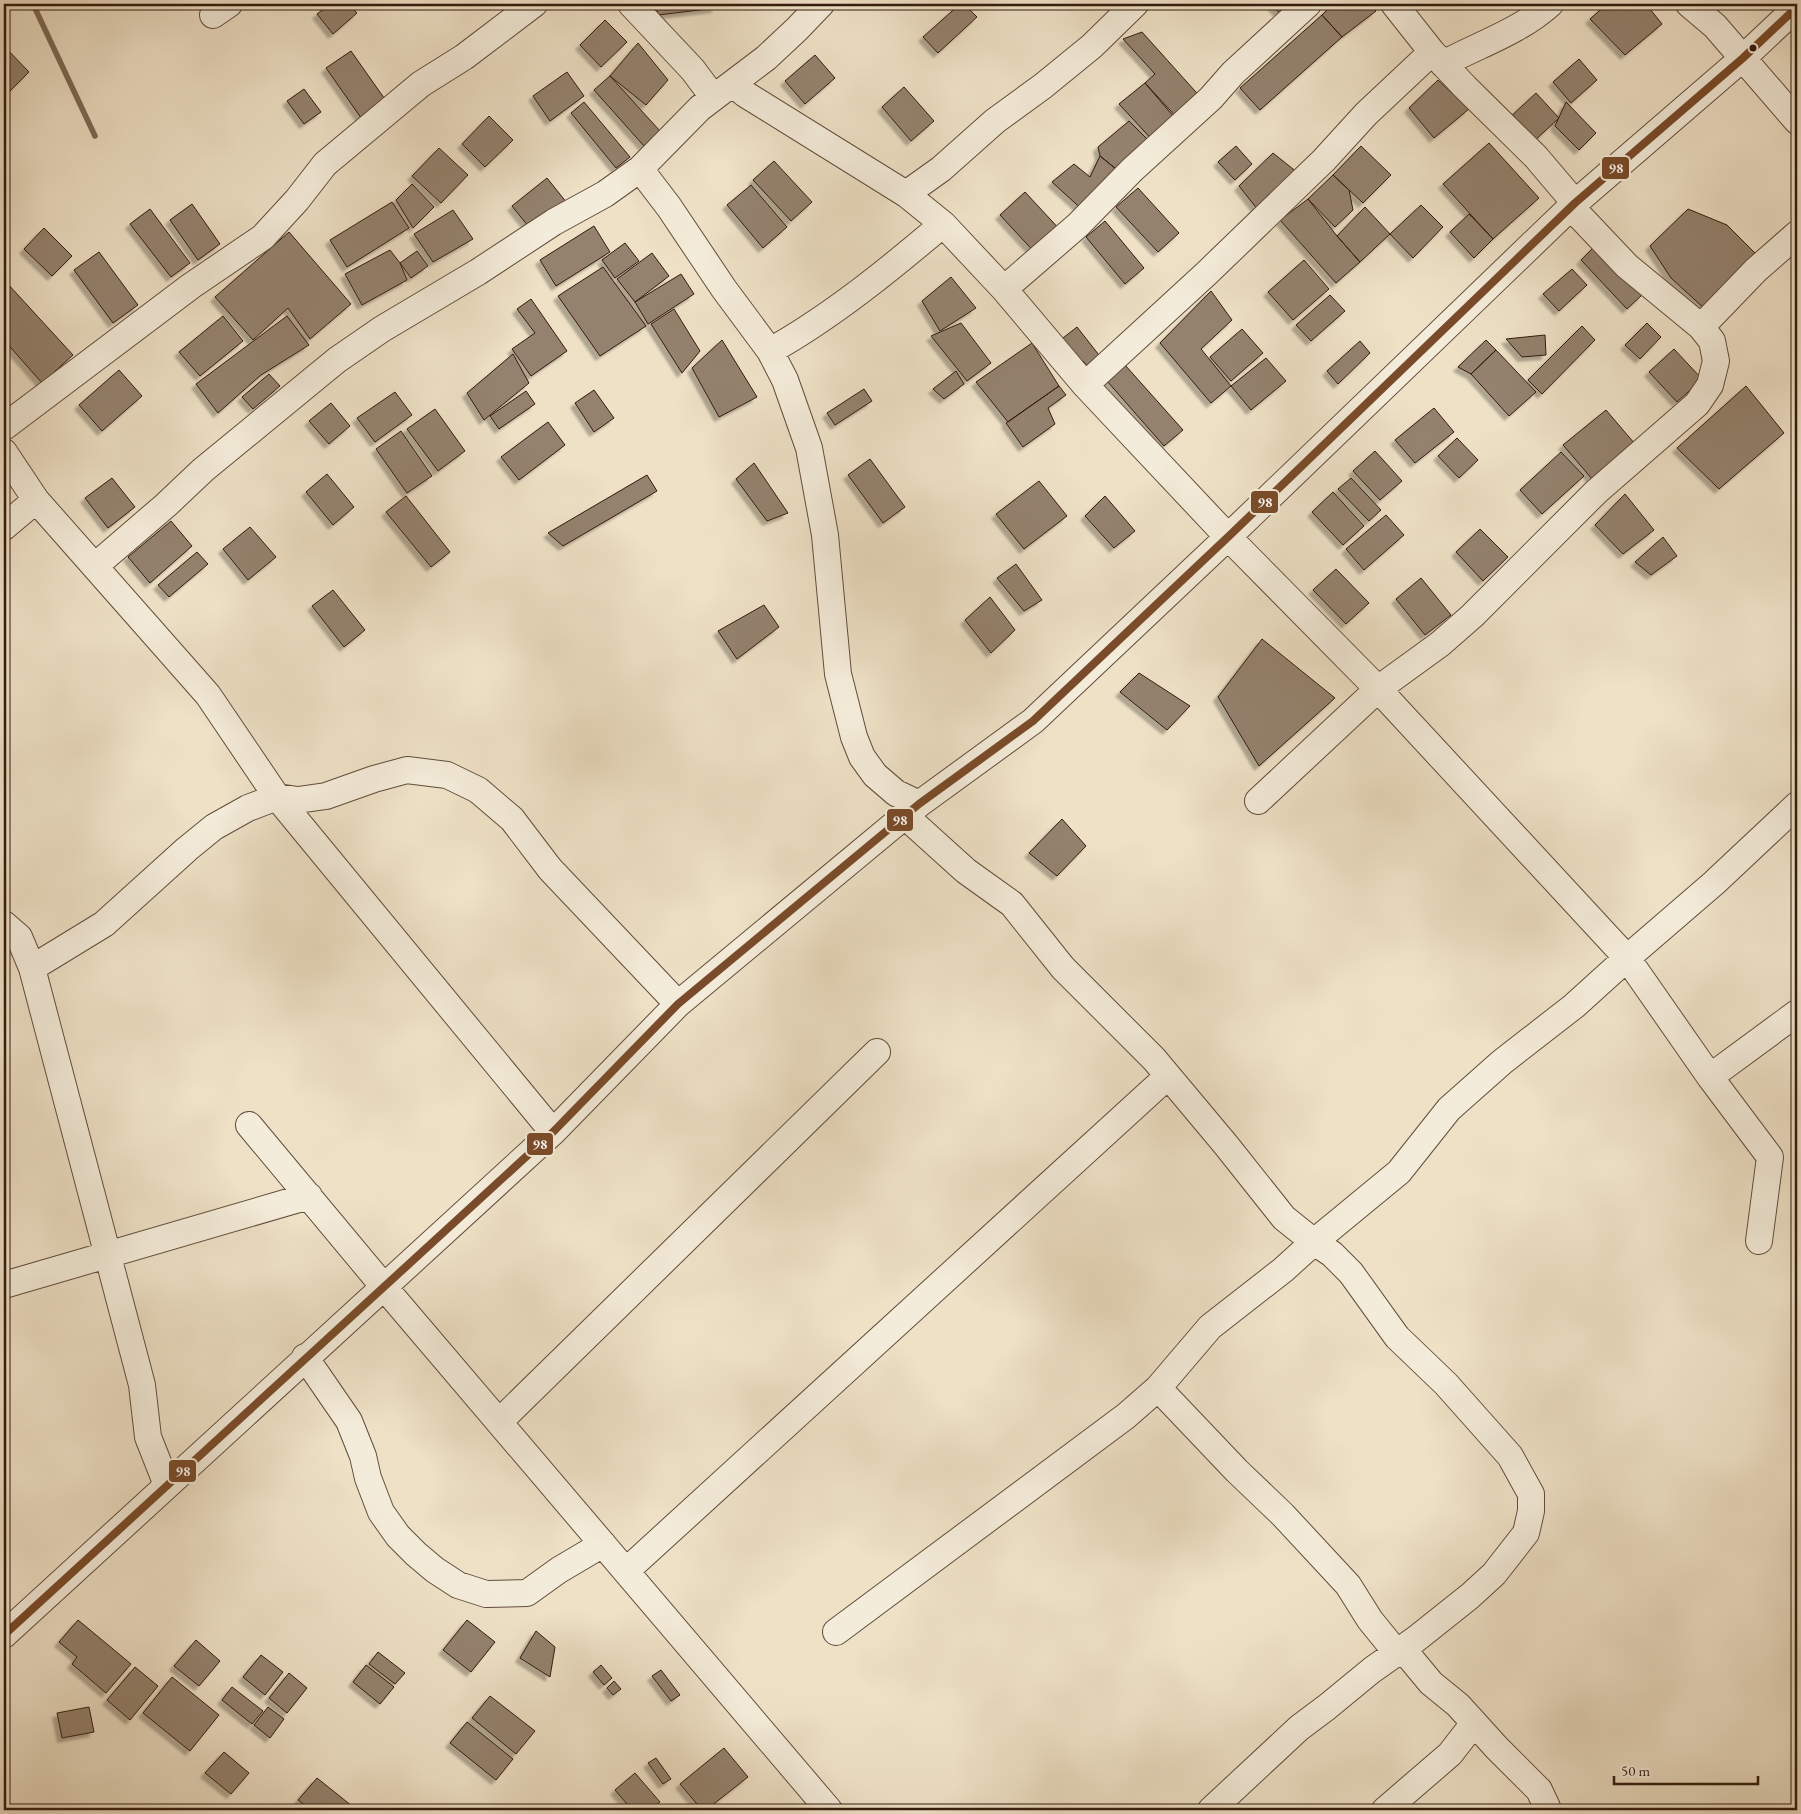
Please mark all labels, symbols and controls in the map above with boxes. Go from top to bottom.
unlabelled marker [1748,43,1758,53]
line badge: 98 [1601,156,1630,180]
text: 98 [1609,159,1623,177]
line badge: 98 [1250,490,1279,514]
text: 98 [1258,493,1272,511]
line badge: 98 [886,808,914,832]
text: 98 [893,811,907,829]
line badge: 98 [526,1132,554,1156]
text: 98 [533,1135,547,1153]
line badge: 98 [168,1459,197,1483]
text: 98 [176,1462,190,1480]
scale bar [1614,1754,1757,1786]
text: 50 m [1621,1761,1650,1780]

